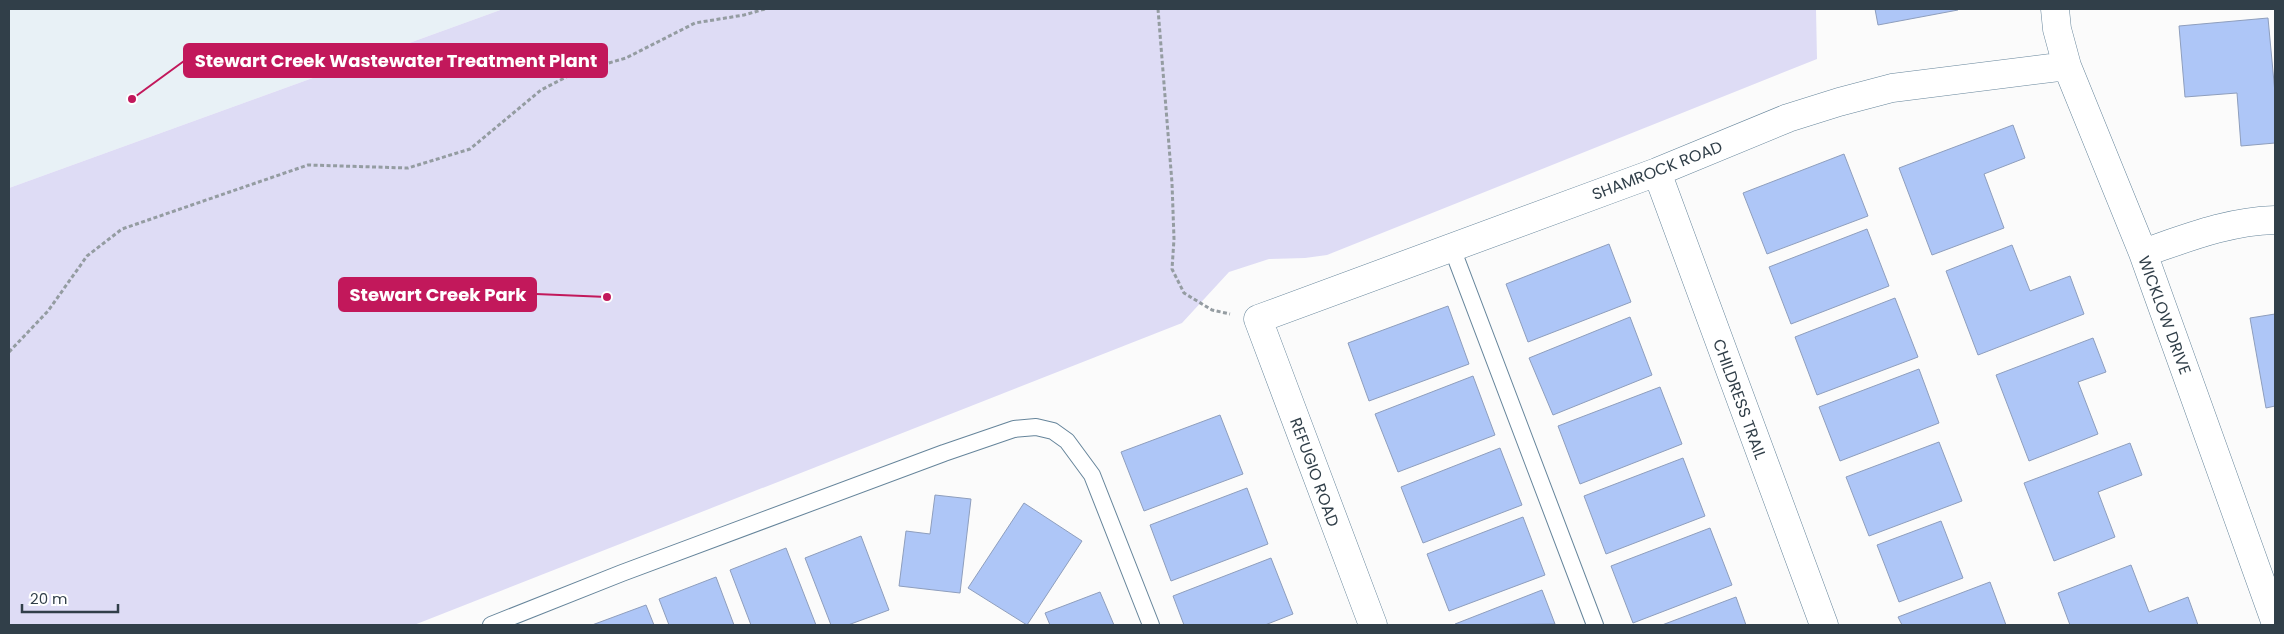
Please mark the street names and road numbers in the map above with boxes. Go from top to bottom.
street label: SHAMROCK ROAD [1589,135,1726,206]
street label: WICKLOW DRIVE [2132,253,2197,378]
street label: CHILDRESS TRAIL [1707,336,1772,463]
street label: REFUGIO ROAD [1284,414,1345,530]

